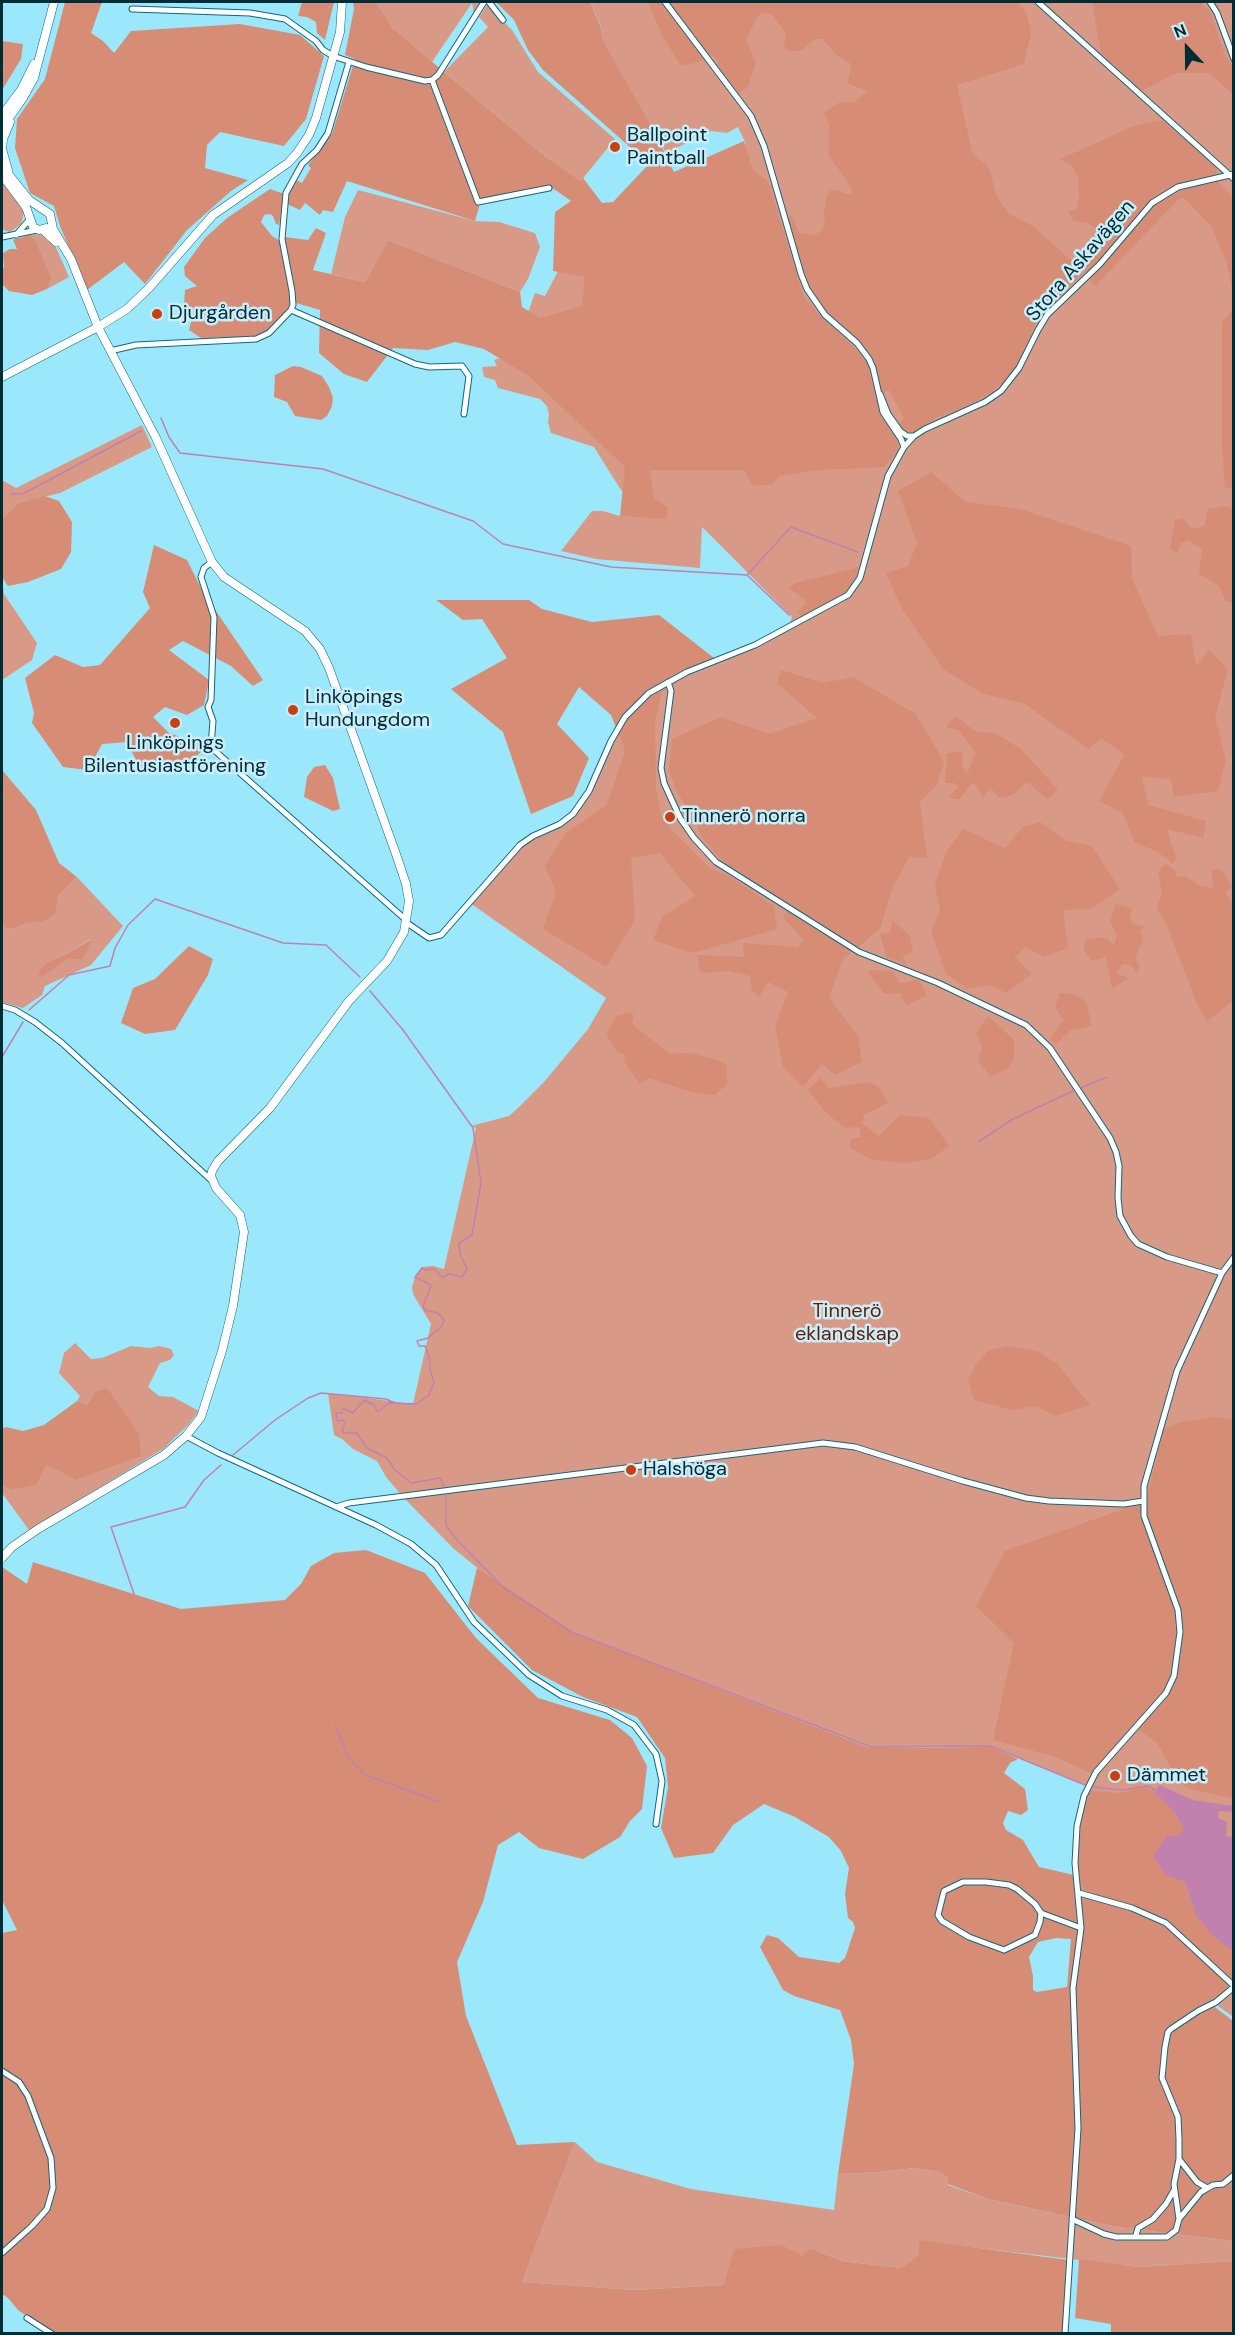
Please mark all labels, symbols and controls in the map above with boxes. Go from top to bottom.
north arrow [1157,18,1217,78]
text: N [1171,19,1189,43]
place label: Ballpoint Paintball [627,124,707,171]
marker: Ballpoint Paintball [608,140,622,154]
street label: Stora Askavägen [1022,195,1140,327]
place label: Djurgården [169,302,271,326]
marker: Djurgården [150,307,164,321]
place label: Linköpings Hundungdom [305,686,430,733]
marker: Linköpings Hundungdom [286,703,300,717]
marker: Linköpings Bilentusiastförening [168,716,182,730]
place label: Linköpings Bilentusiastförening [84,732,266,779]
place label: Tinnerö norra [682,805,806,829]
marker: Tinnerö norra [663,810,677,824]
park label: Tinnerö eklandskap [795,1300,899,1347]
place label: Halshöga [643,1458,727,1482]
marker: Halshöga [624,1463,638,1477]
place label: Dämmet [1127,1764,1206,1788]
marker: Dämmet [1108,1769,1122,1783]

